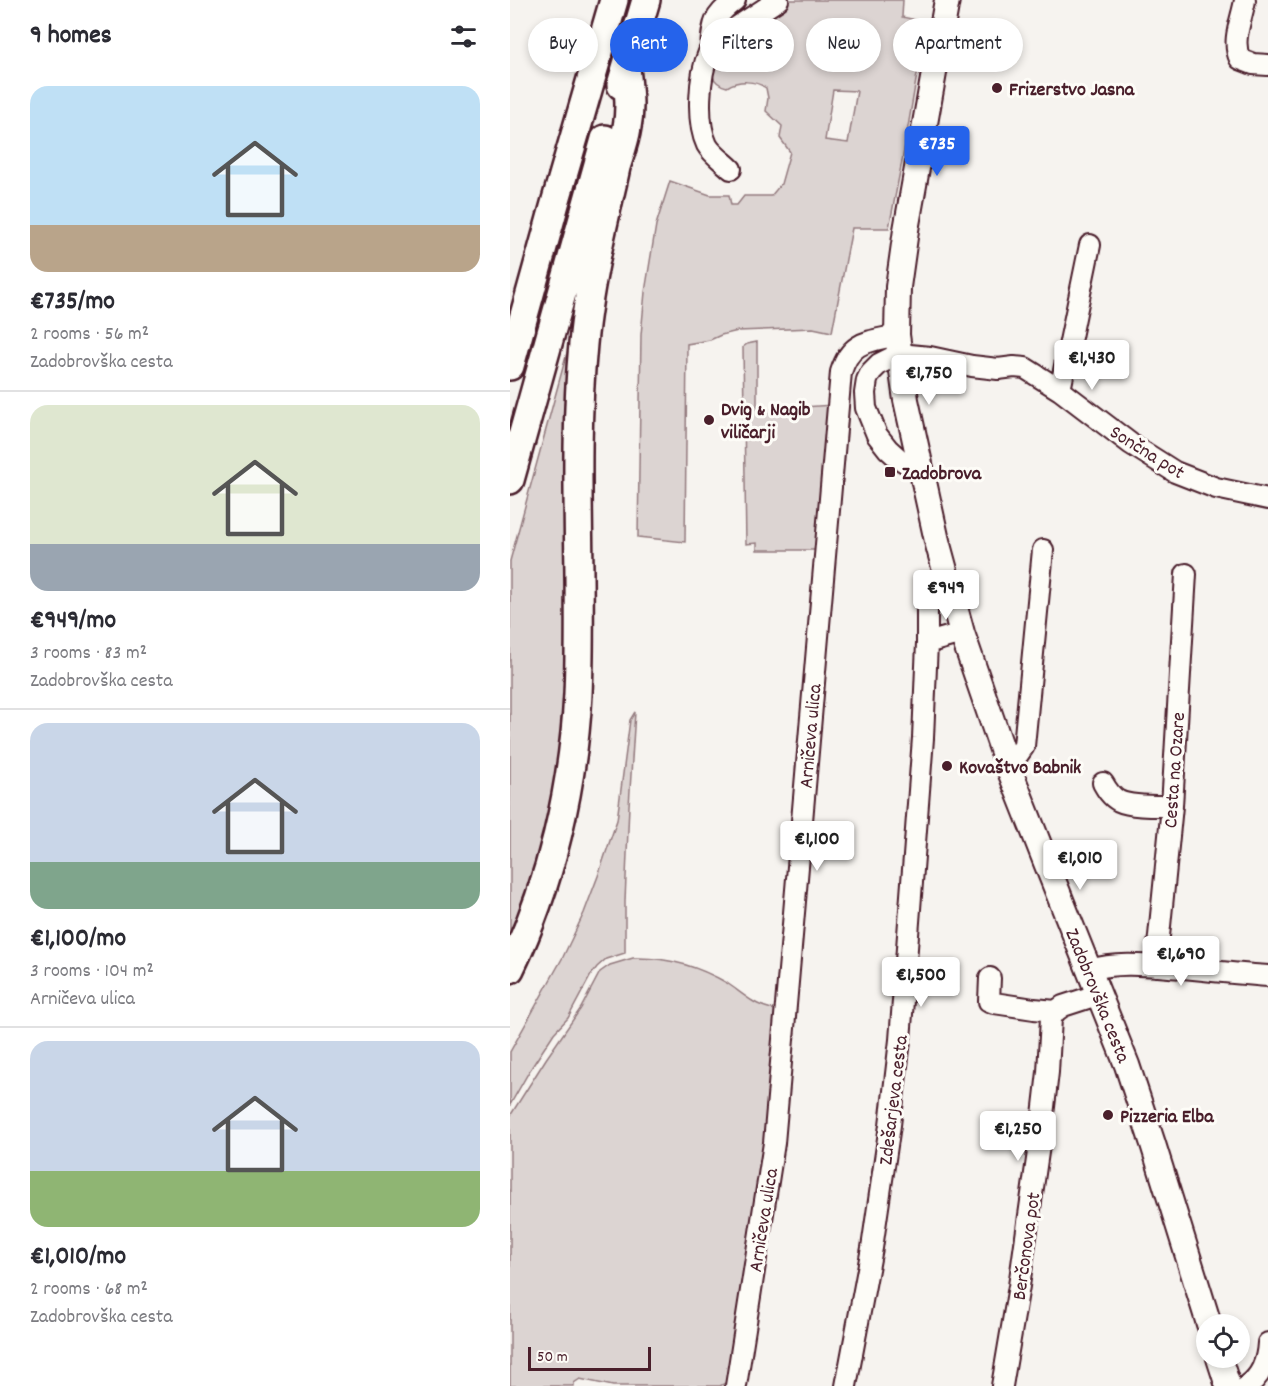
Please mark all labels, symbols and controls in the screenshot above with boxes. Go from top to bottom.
text: 9 homes [30,18,112,55]
chip: Buy [528,18,598,72]
chip: Rent [610,18,688,72]
chip: Filters [700,18,794,72]
chip: New [806,18,881,72]
chip: Apartment [893,18,1023,72]
icon: filters [447,20,480,53]
place label: Frizerstvo Jasna [1009,77,1135,105]
marker: Frizerstvo Jasna [990,81,1004,95]
icon: home [201,125,309,233]
pin: €735 [901,126,973,177]
text: €735 [919,131,955,159]
text: €735/mo [30,284,115,321]
text: 2 rooms · 56 m² [30,321,149,349]
pin: €1,430 [1043,340,1141,391]
text: €1,430 [1068,345,1116,373]
text: Zadobrovška cesta [30,349,173,377]
pin: €1,750 [880,355,978,406]
text: €1,750 [905,360,953,388]
place label: Dvig & Nagib viličarji [721,397,811,448]
marker: Dvig & Nagib viličarji [702,413,716,427]
street label: Sončna pot [1103,419,1189,488]
icon: home [201,444,309,552]
place label: Zadobrova [902,461,982,489]
marker: Zadobrova [883,465,897,479]
pin: €949 [910,570,982,621]
text: €949 [927,575,965,603]
text: €949/mo [30,603,116,640]
text: 3 rooms · 83 m² [30,640,147,668]
text: Zadobrovška cesta [30,668,173,696]
street label: Arničeva ulica [793,682,831,790]
street label: Cesta na Ozare [1158,711,1194,829]
place label: Kovaštvo Babnik [959,755,1081,783]
marker: Kovaštvo Babnik [940,759,954,773]
icon: home [201,762,309,870]
pin: €1,100 [768,821,866,872]
text: €1,100 [794,826,840,854]
pin: €1,010 [1031,840,1129,891]
text: €1,010 [1057,845,1103,873]
text: €1,100/mo [30,921,126,958]
street label: Zadobrovška cesta [1057,925,1136,1068]
pin: €1,690 [1132,936,1230,987]
text: €1,690 [1156,941,1206,969]
pin: €1,500 [872,957,970,1008]
text: 3 rooms · 104 m² [30,958,154,986]
text: €1,500 [896,962,946,990]
text: Arničeva ulica [30,986,135,1014]
street label: Zdešarjeva cesta [873,1033,917,1167]
icon: home [201,1080,309,1188]
place label: Pizzeria Elba [1120,1104,1214,1132]
marker: Pizzeria Elba [1101,1108,1115,1122]
pin: €1,250 [969,1111,1067,1162]
text: €1,250 [994,1116,1042,1144]
street label: Arničeva ulica [743,1166,787,1274]
street label: Berčonova pot [1007,1191,1049,1302]
text: €1,010/mo [30,1239,126,1276]
text: 2 rooms · 68 m² [30,1276,148,1304]
text: Zadobrovška cesta [30,1304,173,1332]
map controls [1196,1314,1250,1368]
button: locate [1196,1314,1250,1368]
scale bar [528,1344,651,1372]
text: 50 m [537,1346,568,1369]

